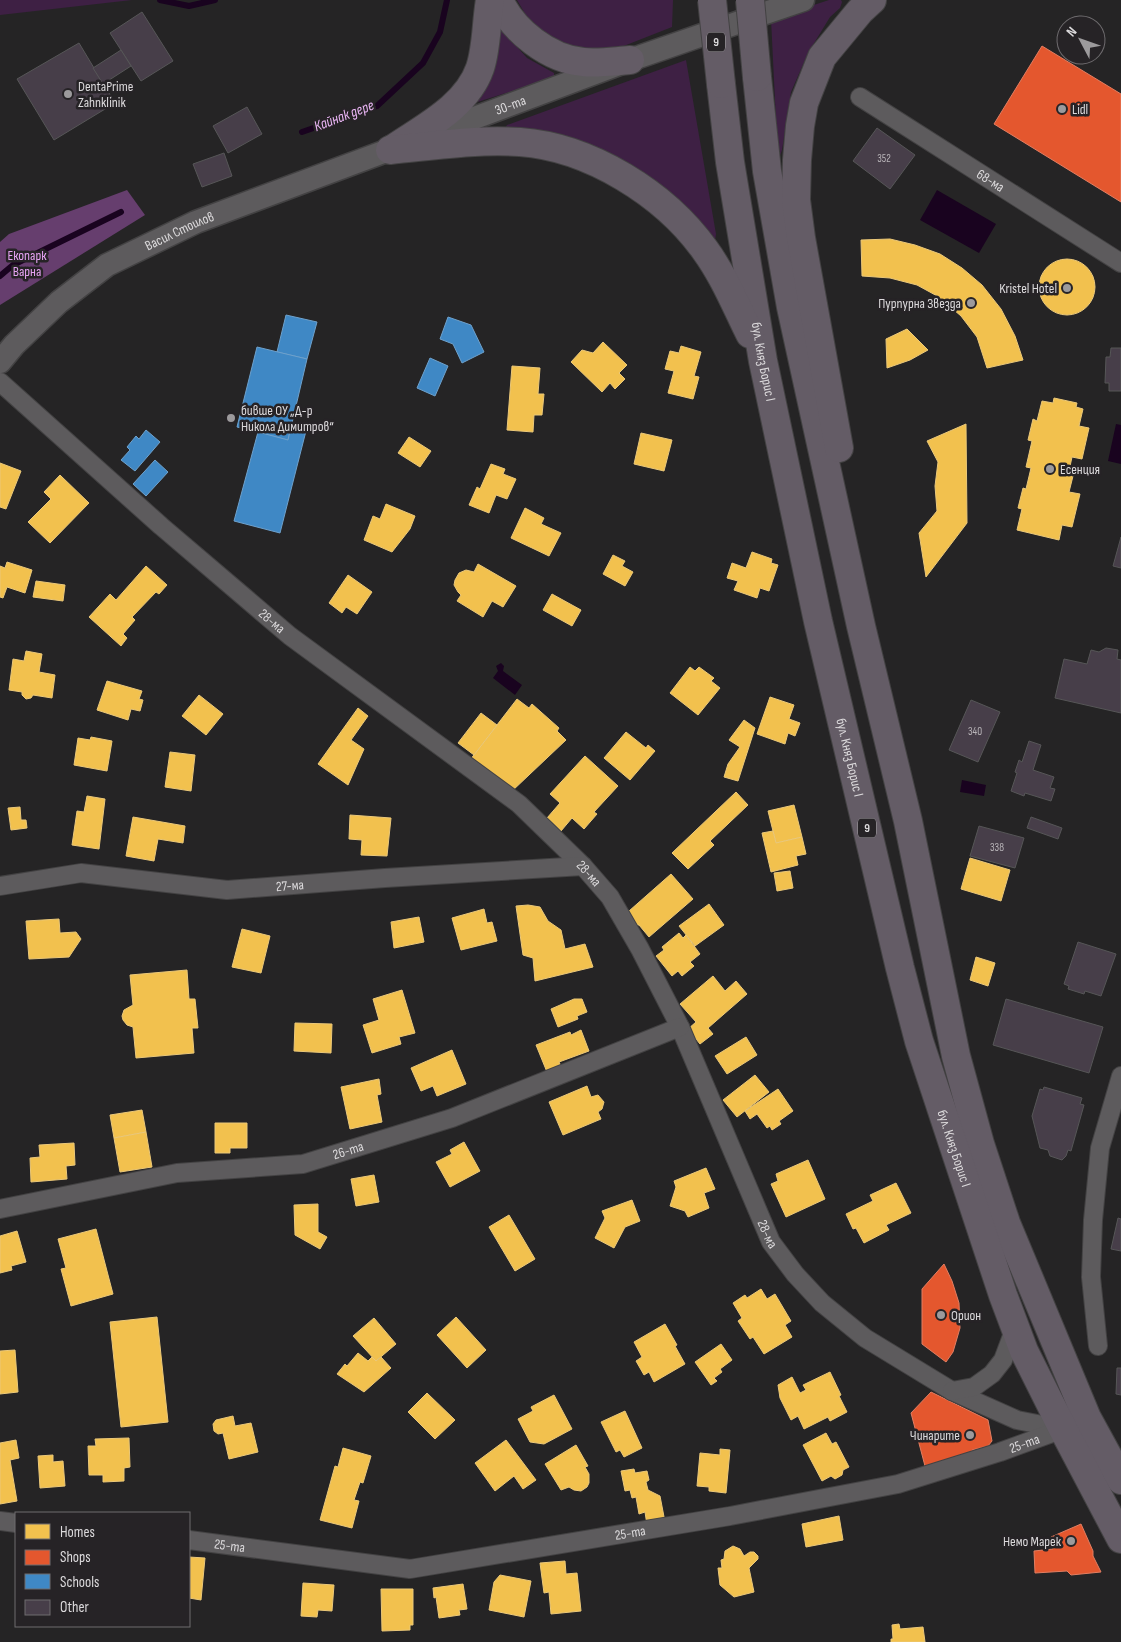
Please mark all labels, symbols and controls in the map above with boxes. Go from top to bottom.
north arrow [1056,15,1106,65]
text: N [1063,23,1080,40]
road number: 9 [707,32,725,52]
place label: DentaPrime Zahnklinik [78,78,133,111]
marker: DentaPrime Zahnklinik [62,88,74,100]
street label: 30-та [492,91,528,118]
water label: Кайнак дере [311,96,377,136]
place label: Lidl [1072,101,1088,118]
marker: Lidl [1056,103,1068,115]
house number: 352 [877,152,891,165]
street label: 68-ма [974,165,1008,195]
street label: Васил Стоилов [142,208,216,254]
park label: Екопарк Варна [7,247,47,280]
place label: Kristel Hotel [999,280,1057,297]
marker: Kristel Hotel [1061,282,1073,294]
place label: Пурпурна Звезда [878,295,961,312]
marker: Пурпурна Звезда [965,297,977,309]
street label: бул. Княз Борис I [748,321,780,403]
place label: бивше ОУ „Д-р Никола Димитров“ [241,402,334,435]
marker: бивше ОУ „Д-р Никола Димитров“ [225,412,237,424]
place label: Есенция [1060,461,1100,478]
marker: Есенция [1044,463,1056,475]
street label: 28-ма [255,605,289,637]
street label: бул. Княз Борис I [833,716,868,798]
house number: 340 [968,725,982,738]
road number: 9 [858,818,876,838]
house number: 338 [990,841,1004,854]
street label: 28-ма [573,856,605,890]
street label: 27-ма [275,876,304,895]
street label: бул. Княз Борис I [934,1108,975,1189]
street label: 26-та [330,1137,366,1163]
street label: 28-ма [754,1217,781,1252]
place label: Орион [951,1307,981,1324]
marker: Орион [935,1309,947,1321]
place label: Чинарите [910,1427,960,1444]
marker: Чинарите [964,1429,976,1441]
street label: 25-та [1007,1430,1042,1456]
legend [15,1512,190,1627]
street label: 25-та [613,1522,647,1543]
text: Homes [60,1523,95,1542]
place label: Немо Марек [1003,1533,1062,1550]
street label: 25-та [213,1535,246,1556]
marker: Немо Марек [1065,1535,1077,1547]
text: Shops [60,1548,91,1567]
text: Schools [60,1573,99,1592]
text: Other [60,1598,89,1617]

